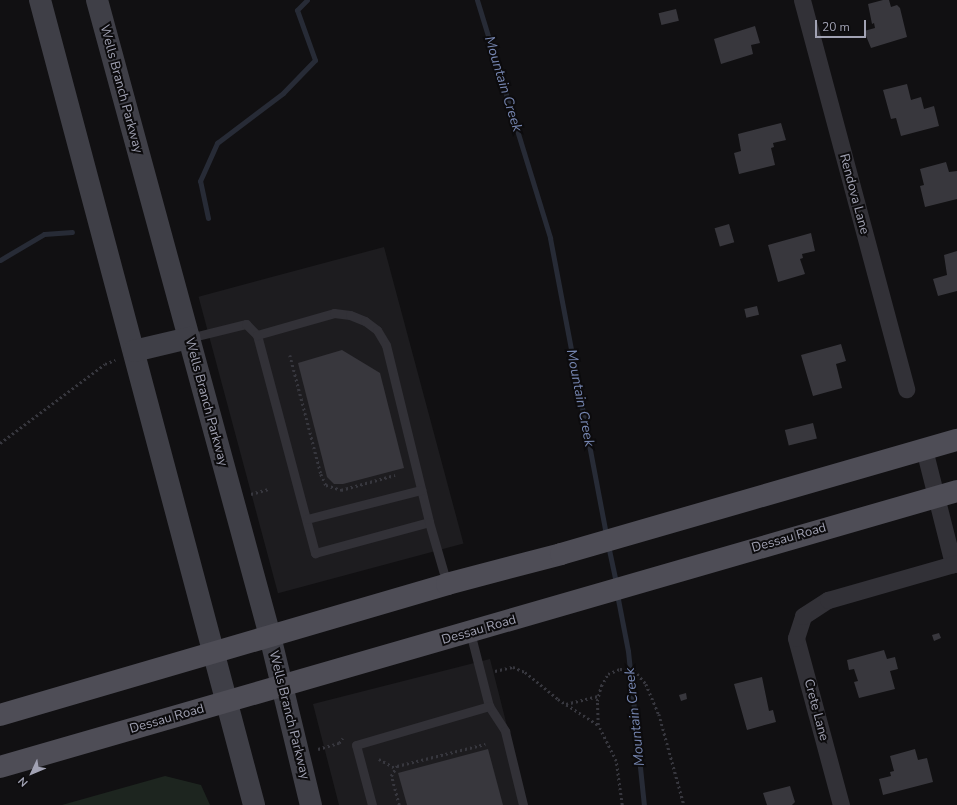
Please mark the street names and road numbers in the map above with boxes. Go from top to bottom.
street label: Wells Branch Parkway [96,23,146,155]
street label: Rendova Lane [836,152,872,236]
street label: Wells Branch Parkway [181,336,231,468]
street label: Dessau Road [750,520,828,556]
street label: Dessau Road [440,612,518,648]
street label: Wells Branch Parkway [265,649,313,781]
street label: Crete Lane [800,677,832,743]
street label: Dessau Road [128,701,206,737]

